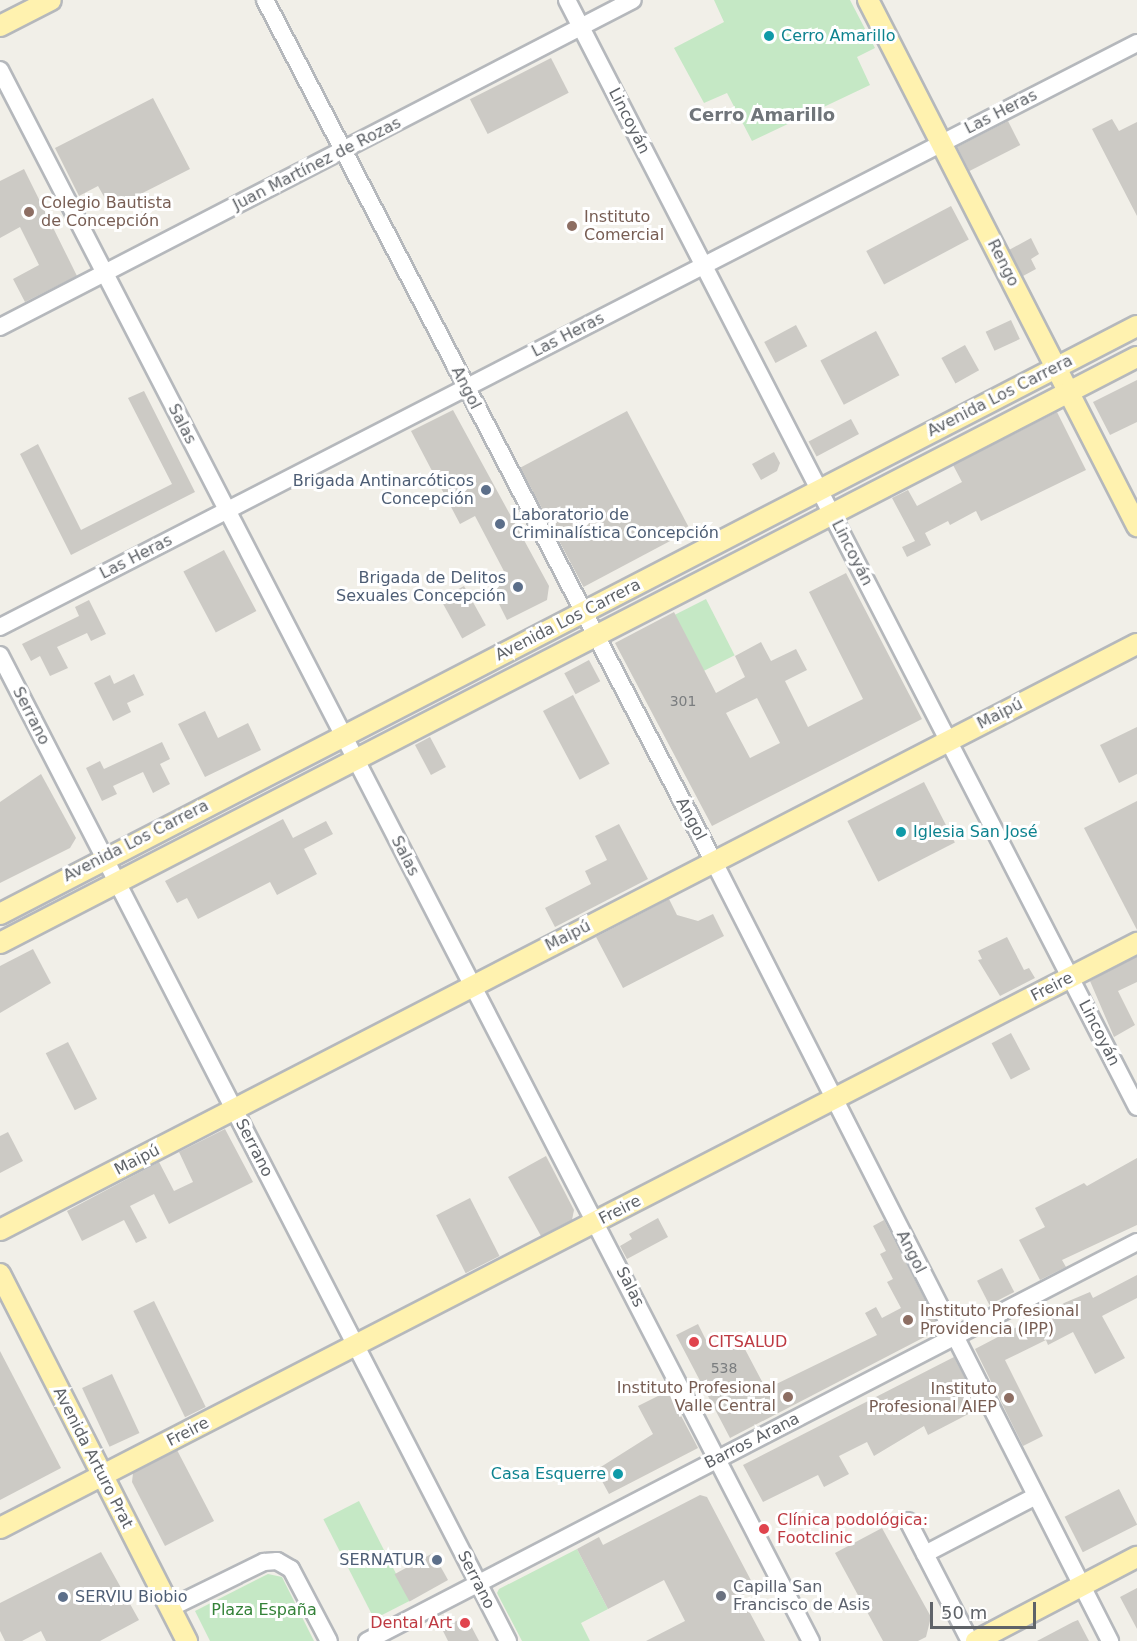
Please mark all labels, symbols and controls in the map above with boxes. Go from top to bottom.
place label: Cerro Amarillo [781,26,895,46]
marker: Cerro Amarillo [762,29,776,43]
street label: Lincoyán [604,85,654,157]
street label: Las Heras [962,86,1040,138]
district label: Cerro Amarillo [689,104,835,126]
street label: Juan Martínez de Rozas [230,113,404,215]
place label: Colegio Bautista de Concepción [41,193,172,231]
marker: Colegio Bautista de Concepción [22,205,36,219]
place label: Instituto Comercial [584,207,664,245]
marker: Instituto Comercial [565,219,579,233]
street label: Rengo [983,236,1023,290]
street label: Las Heras [529,309,607,361]
street label: Avenida Los Carrera [924,351,1076,441]
street label: Angol [447,363,485,413]
street label: Salas [164,401,200,447]
place label: Brigada Antinarcóticos Concepción [293,471,474,509]
marker: Brigada Antinarcóticos Concepción [479,483,493,497]
place label: Laboratorio de Criminalística Concepción [512,505,719,543]
marker: Laboratorio de Criminalística Concepción [493,517,507,531]
street label: Lincoyán [827,517,877,589]
street label: Las Heras [97,531,175,583]
place label: Brigada de Delitos Sexuales Concepción [336,568,506,606]
street label: Avenida Los Carrera [492,575,644,665]
marker: Brigada de Delitos Sexuales Concepción [511,580,525,594]
street label: Serrano [8,684,54,748]
house number: 301 [670,693,696,709]
street label: Maipú [974,694,1026,734]
street label: Angol [672,794,710,844]
street label: Avenida Los Carrera [60,796,212,886]
place label: Iglesia San José [913,822,1038,842]
marker: Iglesia San José [894,825,908,839]
street label: Salas [387,833,423,879]
street label: Maipú [542,916,594,956]
street label: Freire [1028,968,1076,1006]
street label: Lincoyán [1074,997,1124,1069]
street label: Serrano [231,1116,277,1180]
street label: Maipú [111,1140,163,1180]
street label: Freire [596,1191,644,1229]
street label: Angol [892,1227,930,1277]
street label: Salas [612,1264,648,1310]
place label: Instituto Profesional Providencia (IPP) [920,1301,1079,1339]
marker: Instituto Profesional Providencia (IPP) [901,1313,915,1327]
place label: CITSALUD [708,1332,787,1352]
marker: CITSALUD [685,1333,703,1351]
house number: 538 [711,1360,737,1376]
place label: Instituto Profesional Valle Central [617,1378,776,1416]
place label: Instituto Profesional AIEP [869,1379,997,1417]
street label: Avenida Arturo Prat [49,1384,137,1532]
marker: Instituto Profesional Valle Central [781,1390,795,1404]
marker: Instituto Profesional AIEP [1002,1391,1016,1405]
street label: Barros Arana [701,1409,803,1473]
street label: Freire [164,1413,212,1451]
place label: Casa Esquerre [491,1464,606,1484]
marker: Casa Esquerre [611,1467,625,1481]
place label: Clínica podológica: Footclinic [777,1510,928,1548]
marker: Clínica podológica: Footclinic [755,1520,773,1538]
street label: Serrano [453,1548,499,1612]
place label: SERNATUR [339,1550,425,1570]
marker: SERNATUR [430,1553,444,1567]
place label: Capilla San Francisco de Asis [733,1577,870,1615]
place label: SERVIU Biobio [75,1587,188,1607]
marker: Capilla San Francisco de Asis [714,1589,728,1603]
marker: SERVIU Biobio [56,1590,70,1604]
scale bar [933,1590,1040,1628]
park label: Plaza España [211,1600,317,1620]
text: 50 m [941,1602,987,1623]
place label: Dental Art [370,1613,452,1633]
marker: Dental Art [456,1614,474,1632]

